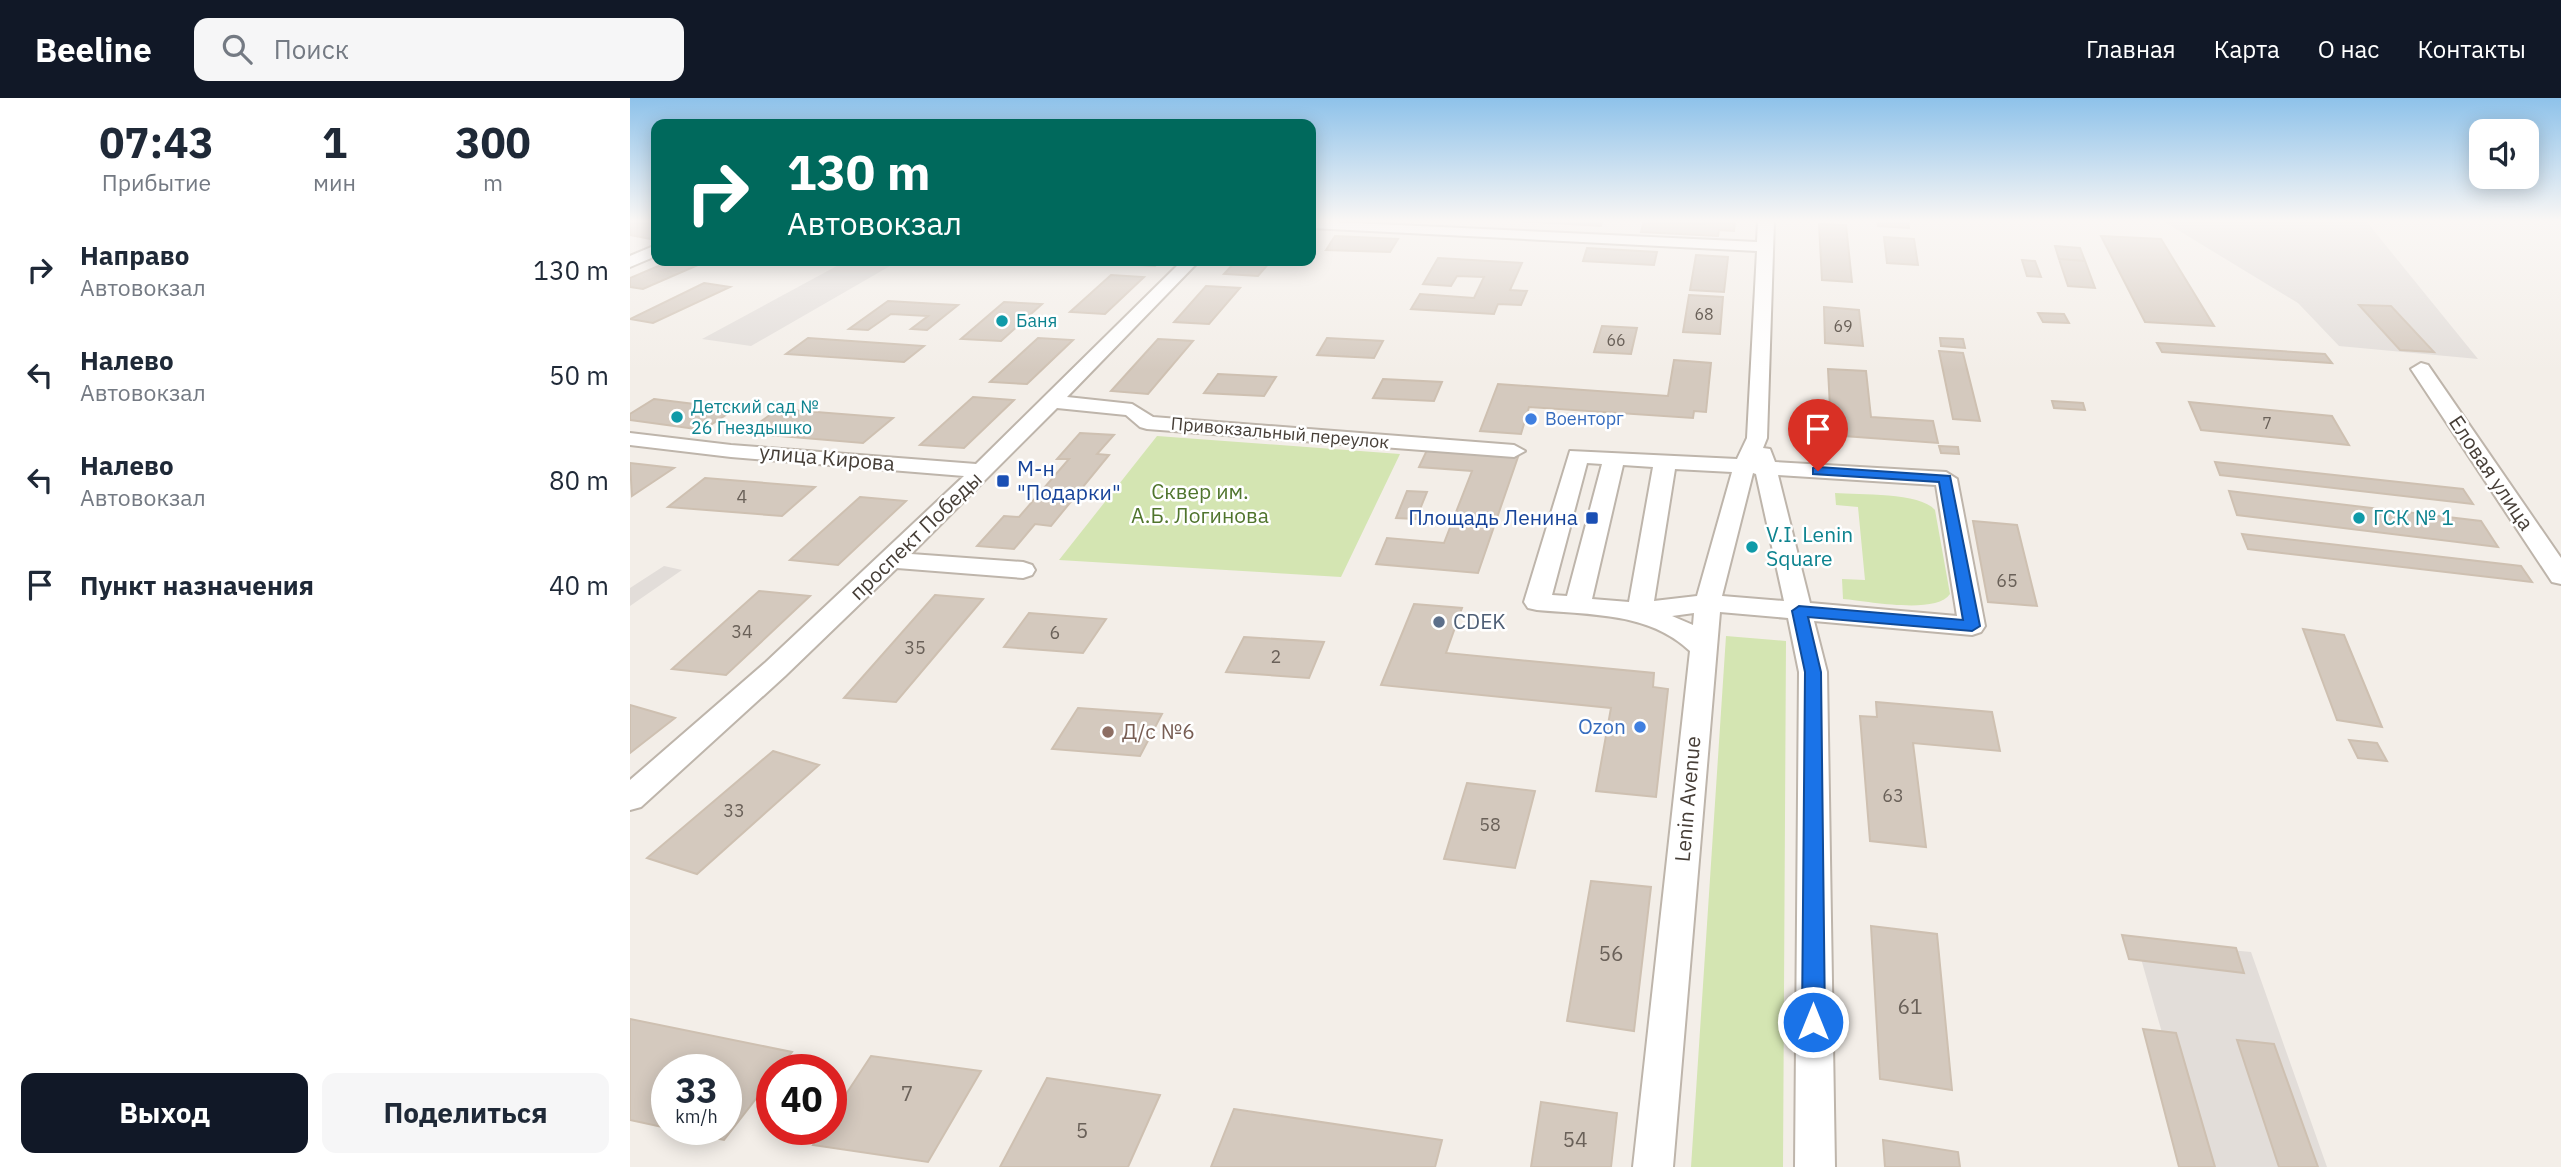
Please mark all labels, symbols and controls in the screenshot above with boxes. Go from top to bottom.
search box [194,18,684,81]
text: Beeline [35,28,152,71]
icon: search [218,30,256,68]
text: Поиск [274,32,349,66]
text: Главная [2086,33,2176,65]
text: Карта [2214,33,2280,65]
text: О нас [2318,33,2379,65]
text: Контакты [2417,33,2526,65]
text: 07:43 [99,115,214,170]
text: 1 [322,115,347,170]
text: 300 [455,115,531,170]
map controls [2469,119,2539,189]
button: sound [2469,119,2539,189]
text: 130 m [787,140,931,203]
icon: right [672,147,763,238]
text: Прибытие [102,167,211,197]
text: мин [313,167,356,197]
text: m [483,167,503,197]
text: Автовокзал [787,202,962,244]
text: Направо [80,238,189,272]
icon: right [21,251,59,289]
text: 130 m [533,253,609,287]
text: Автовокзал [80,272,206,302]
house number: 68 [1694,304,1714,324]
place label: Баня [1016,309,1057,332]
marker: Баня [994,313,1010,329]
house number: 69 [1833,316,1853,336]
house number: 66 [1606,330,1626,350]
text: Налево [80,343,174,377]
icon: left [21,356,59,394]
text: 50 m [549,358,609,392]
text: Автовокзал [80,377,206,407]
place label: Детский сад № 26 Гнездышко [691,395,819,439]
pin [1788,399,1848,471]
place label: Военторг [1545,407,1624,430]
marker: Детский сад № 26 Гнездышко [669,409,685,425]
street label: Еловая улица [2443,409,2541,535]
icon: arrive [1799,410,1837,448]
street label: Привокзальный переулок [1170,411,1390,454]
marker: Военторг [1523,411,1539,427]
house number: 7 [2262,413,2272,433]
street label: улица Кирова [758,437,896,477]
text: Налево [80,448,174,482]
place label: М-н "Подарки" [1017,454,1121,506]
icon: left [21,461,59,499]
text: 80 m [549,463,609,497]
street label: проспект Победы [843,465,988,606]
marker: М-н "Подарки" [995,473,1011,489]
park label: Сквер им. А.Б. Логинова [1131,477,1269,529]
text: Автовокзал [80,482,206,512]
house number: 4 [737,485,748,508]
place label: Площадь Ленина [1408,503,1578,531]
place label: ГСК № 1 [2373,503,2454,531]
marker: Площадь Ленина [1584,510,1600,526]
marker: ГСК № 1 [2351,510,2367,526]
place label: V.I. Lenin Square [1766,520,1853,572]
marker: V.I. Lenin Square [1744,539,1760,555]
icon: arrive [21,566,59,604]
text: Пункт назначения [80,568,314,602]
text: 40 m [549,568,609,602]
house number: 65 [1996,569,2018,592]
place label: CDEK [1453,607,1506,635]
marker: CDEK [1431,614,1447,630]
house number: 34 [731,620,753,643]
house number: 6 [1050,621,1060,644]
house number: 35 [904,636,926,659]
house number: 2 [1271,645,1281,668]
place label: Ozon [1578,712,1626,740]
place label: Д/с №6 [1122,717,1195,745]
marker: Ozon [1632,719,1648,735]
marker: Д/с №6 [1100,724,1116,740]
street label: Lenin Avenue [1668,735,1706,863]
house number: 63 [1882,784,1904,807]
house number: 33 [723,799,745,822]
house number: 58 [1479,813,1501,836]
house number: 56 [1598,939,1624,967]
position arrow [1776,985,1850,1059]
house number: 61 [1897,992,1923,1020]
speed limit sign: 40 [756,1054,847,1145]
text: 33 [675,1067,718,1113]
button: Выход [21,1073,308,1153]
button: Поделиться [322,1073,609,1153]
house number: 7 [901,1079,913,1107]
text: km/h [675,1105,718,1128]
house number: 5 [1076,1116,1088,1144]
house number: 54 [1562,1125,1588,1153]

